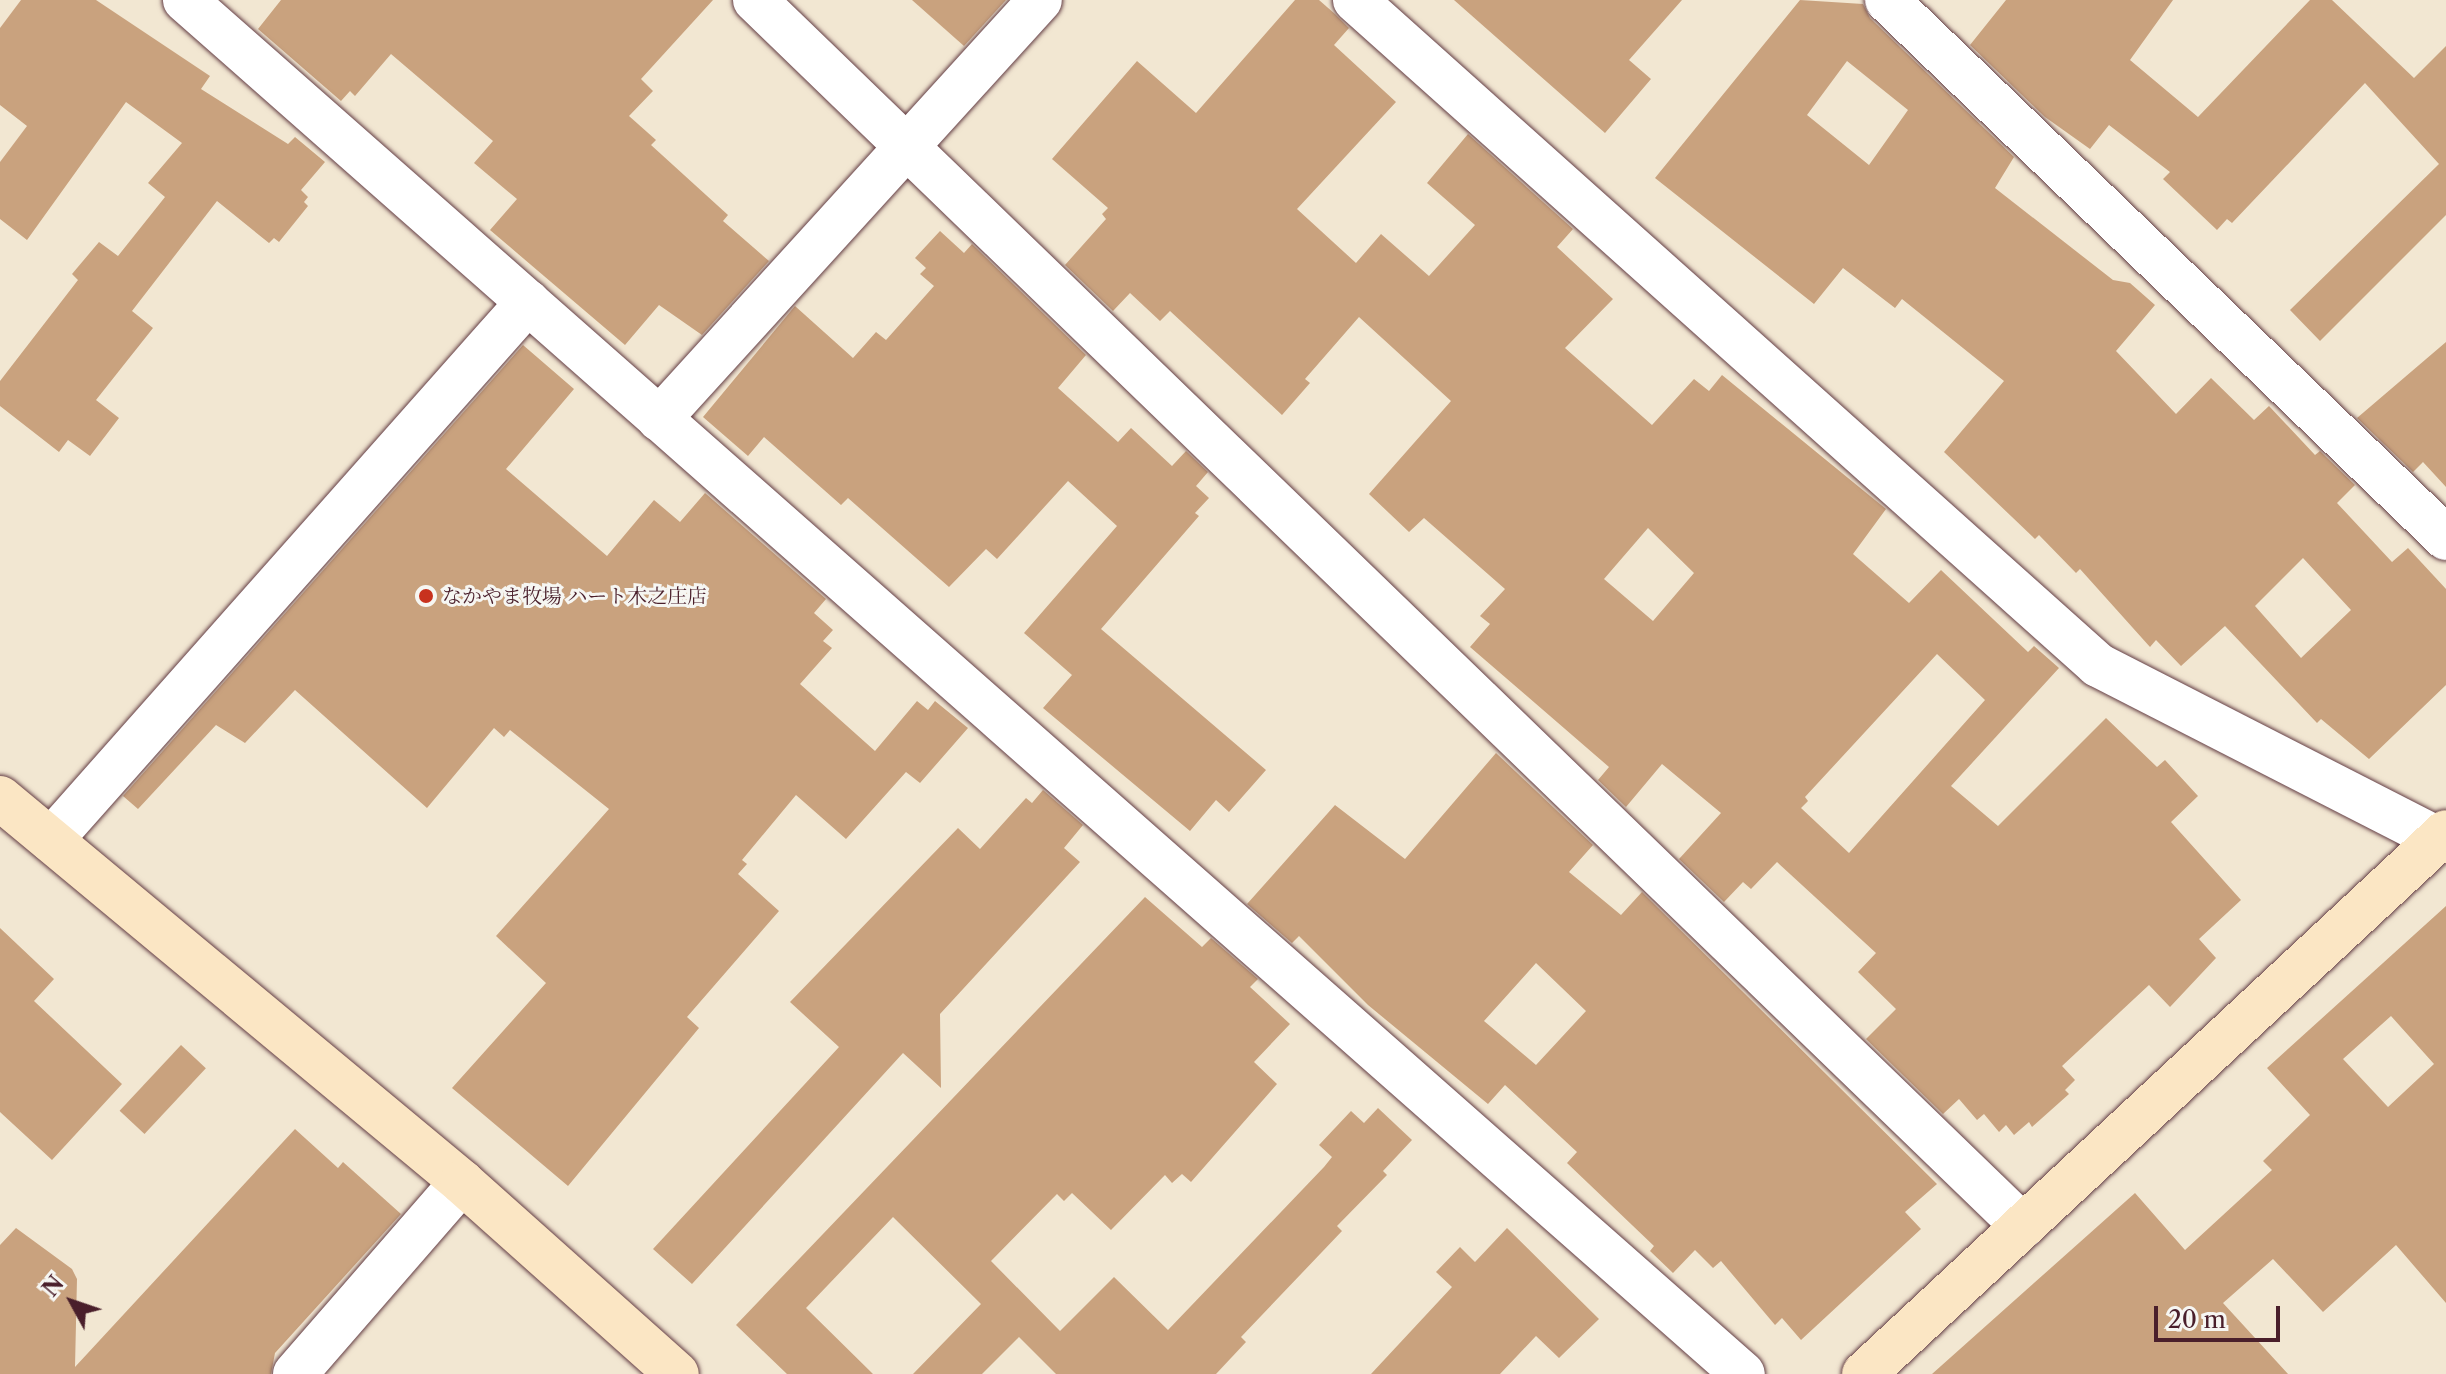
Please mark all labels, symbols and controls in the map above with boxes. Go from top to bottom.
place label: なかやま牧場 ハート木之庄店 [442,584,707,608]
marker: なかやま牧場 ハート木之庄店 [417,587,435,605]
north arrow [32,1262,112,1342]
text: N [37,1270,70,1302]
scale bar [2158,1290,2284,1340]
text: 20 m [2168,1305,2226,1334]

